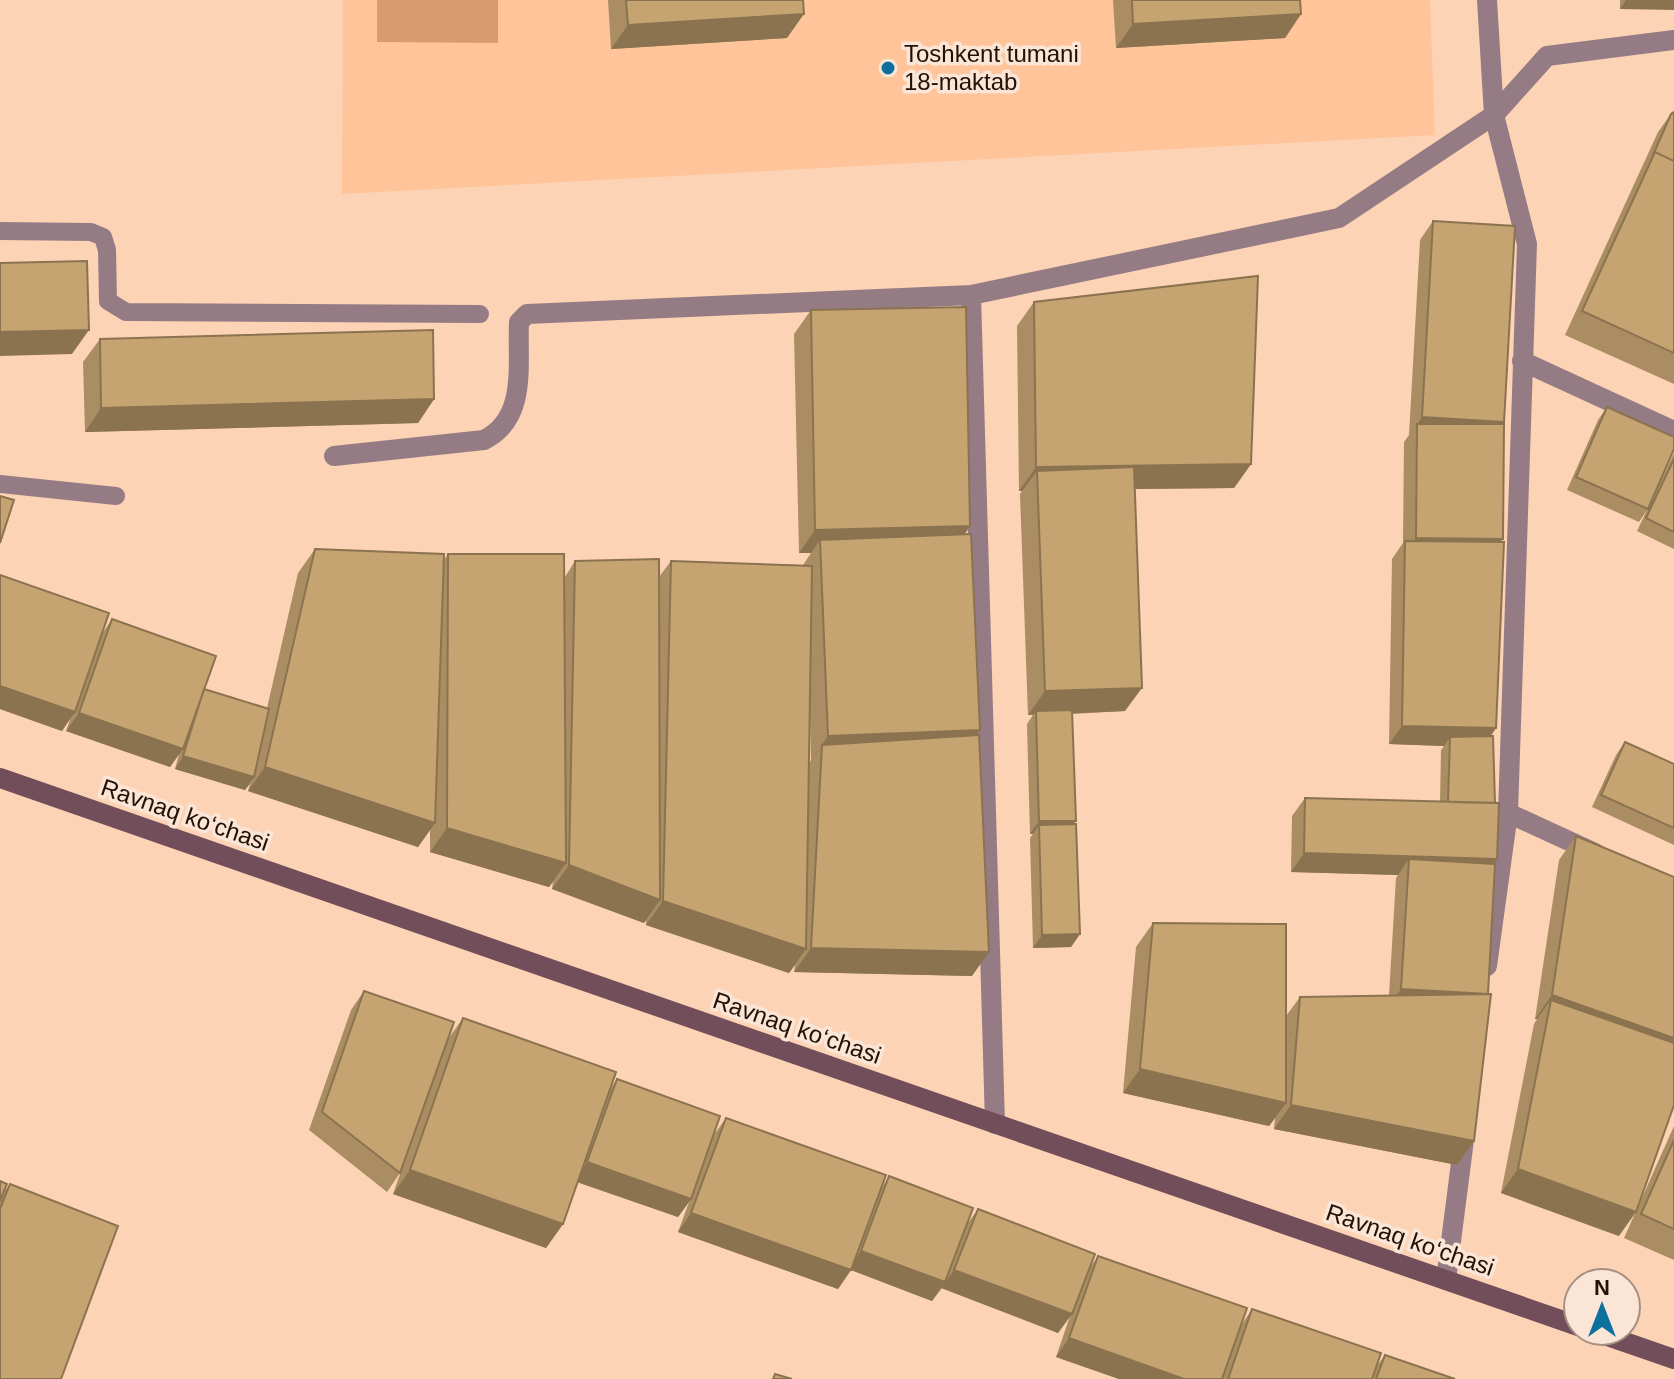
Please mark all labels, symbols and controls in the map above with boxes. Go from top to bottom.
place label: Toshkent tumani 18-maktab [904,40,1079,95]
marker: Toshkent tumani 18-maktab [879,59,897,77]
street label: Ravnaq ko‘chasi [98,773,273,856]
street label: Ravnaq ko‘chasi [710,986,885,1069]
street label: Ravnaq ko‘chasi [1323,1198,1498,1281]
north arrow [1562,1267,1642,1347]
text: N [1594,1275,1610,1300]

